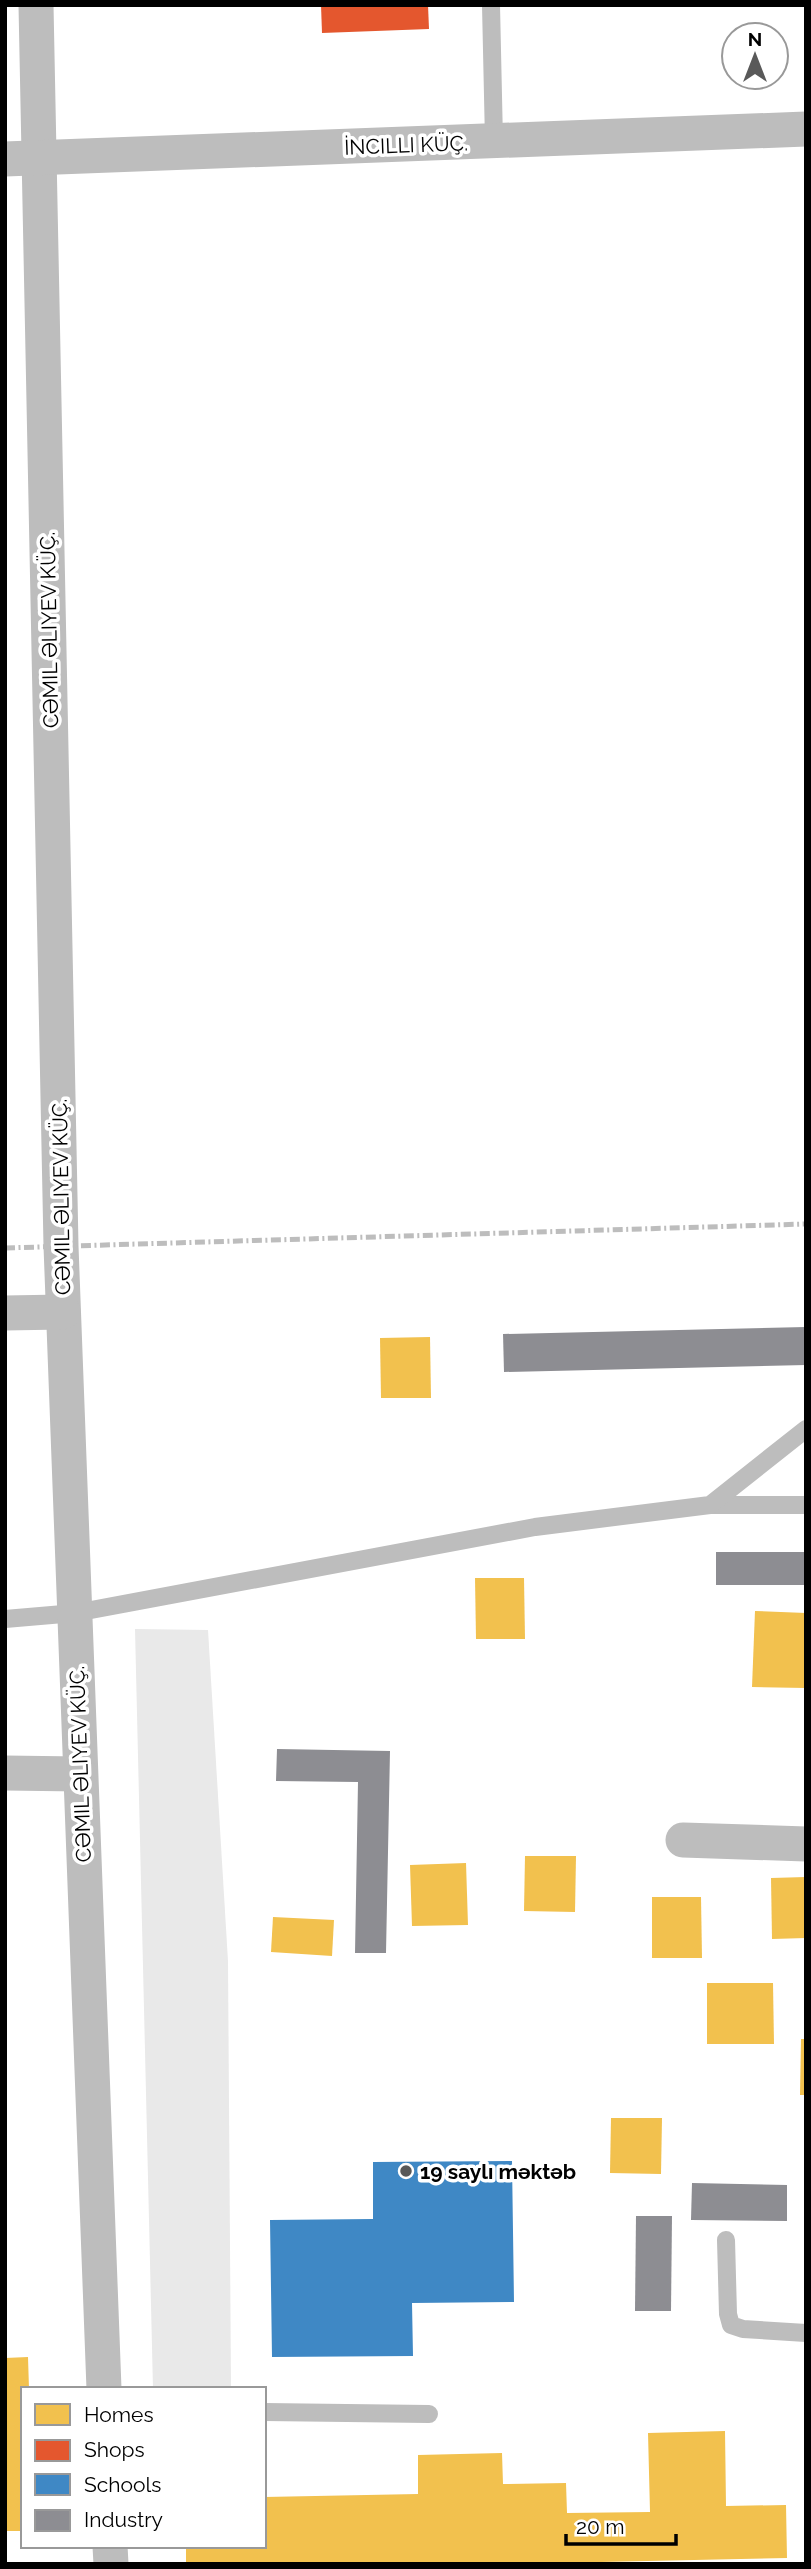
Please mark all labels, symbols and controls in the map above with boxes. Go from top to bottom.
north arrow [720,21,790,91]
text: N [748,28,762,50]
street label: İNCILLI KÜÇ. [344,130,468,160]
street label: CƏMIL ƏLIYEV KÜÇ. [35,532,63,728]
street label: CƏMIL ƏLIYEV KÜÇ. [47,1099,75,1295]
street label: CƏMIL ƏLIYEV KÜÇ. [64,1665,96,1863]
place label: 19 saylı məktəb [420,2159,576,2184]
marker: 19 saylı məktəb [398,2163,414,2179]
legend [21,2387,266,2548]
text: Homes [84,2402,154,2427]
text: Shops [84,2437,145,2462]
text: Schools [84,2472,161,2497]
scale bar [566,2502,676,2546]
text: Industry [84,2507,163,2532]
text: 20 m [576,2514,624,2539]

